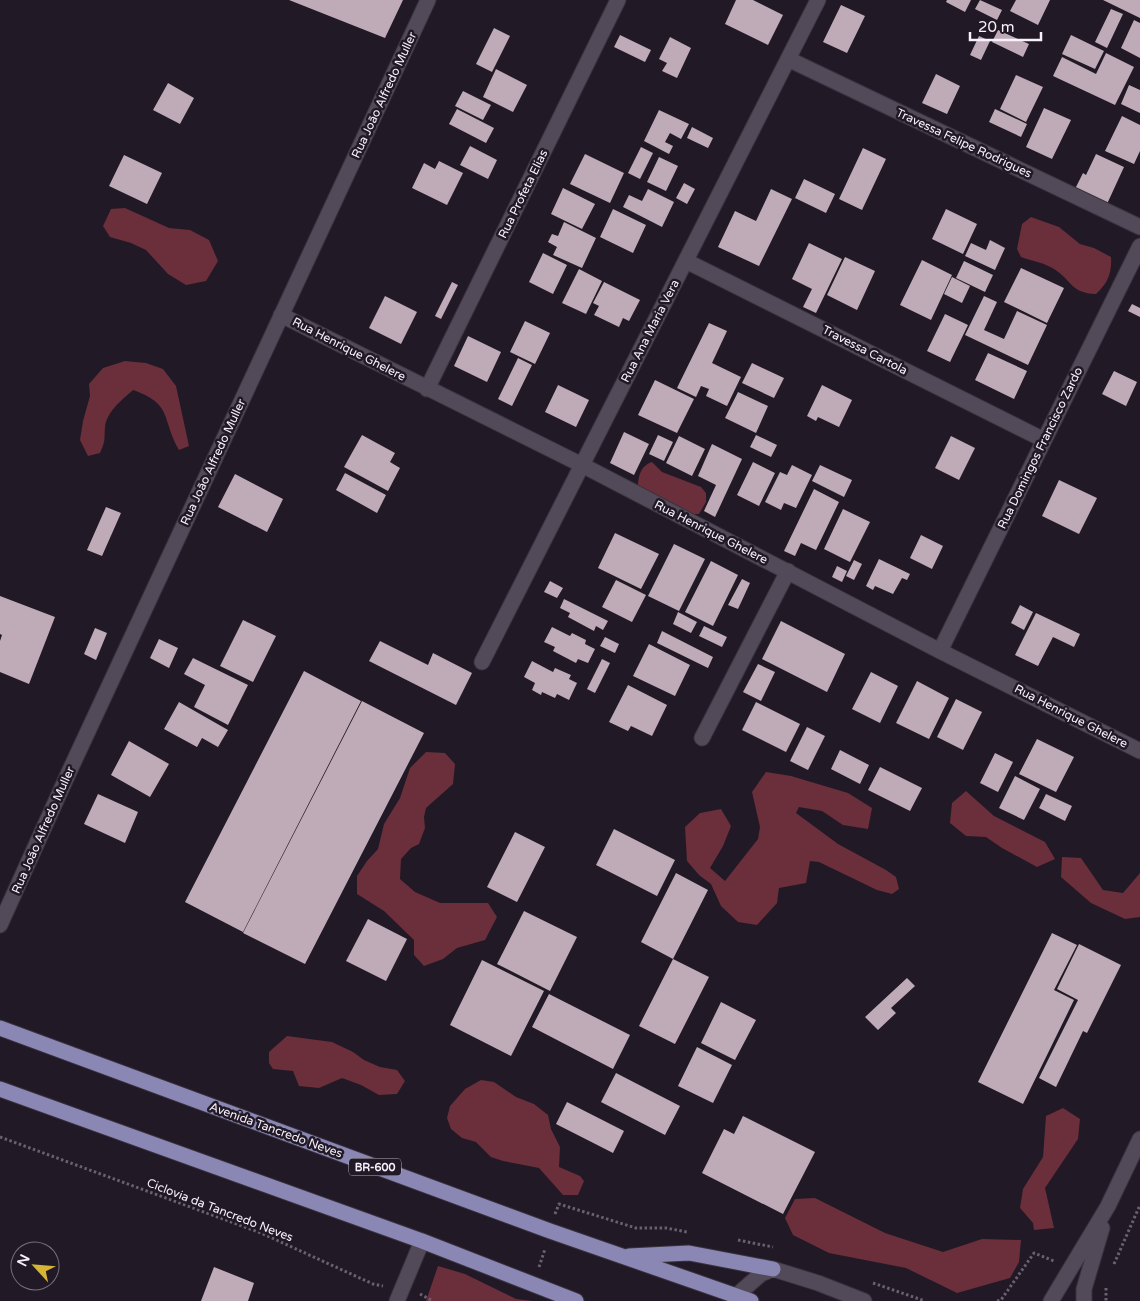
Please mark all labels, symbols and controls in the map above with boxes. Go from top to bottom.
scale bar [970,10,1041,42]
text: 20 m [978,18,1015,36]
street label: Rua João Alfredo Muller [349,29,420,160]
street label: Travessa Felipe Rodrigues [894,105,1034,181]
street label: Rua Profeta Elias [495,147,551,241]
street label: Rua Ana Maria Vera [618,277,682,385]
street label: Rua Henrique Ghelere [290,314,408,384]
street label: Travessa Cartola [820,323,910,377]
street label: Rua Domingos Francisco Zardo [995,365,1085,531]
street label: Rua João Alfredo Muller [178,396,249,527]
street label: Rua Henrique Ghelere [652,497,770,567]
street label: Rua Henrique Ghelere [1012,681,1130,751]
street label: Rua João Alfredo Muller [9,764,78,896]
street label: Avenida Tancredo Neves [208,1099,345,1161]
road number: BR-600 [349,1158,401,1176]
street label: Ciclovia da Tancredo Neves [145,1176,295,1245]
north arrow [10,1241,60,1291]
text: N [14,1252,34,1269]

